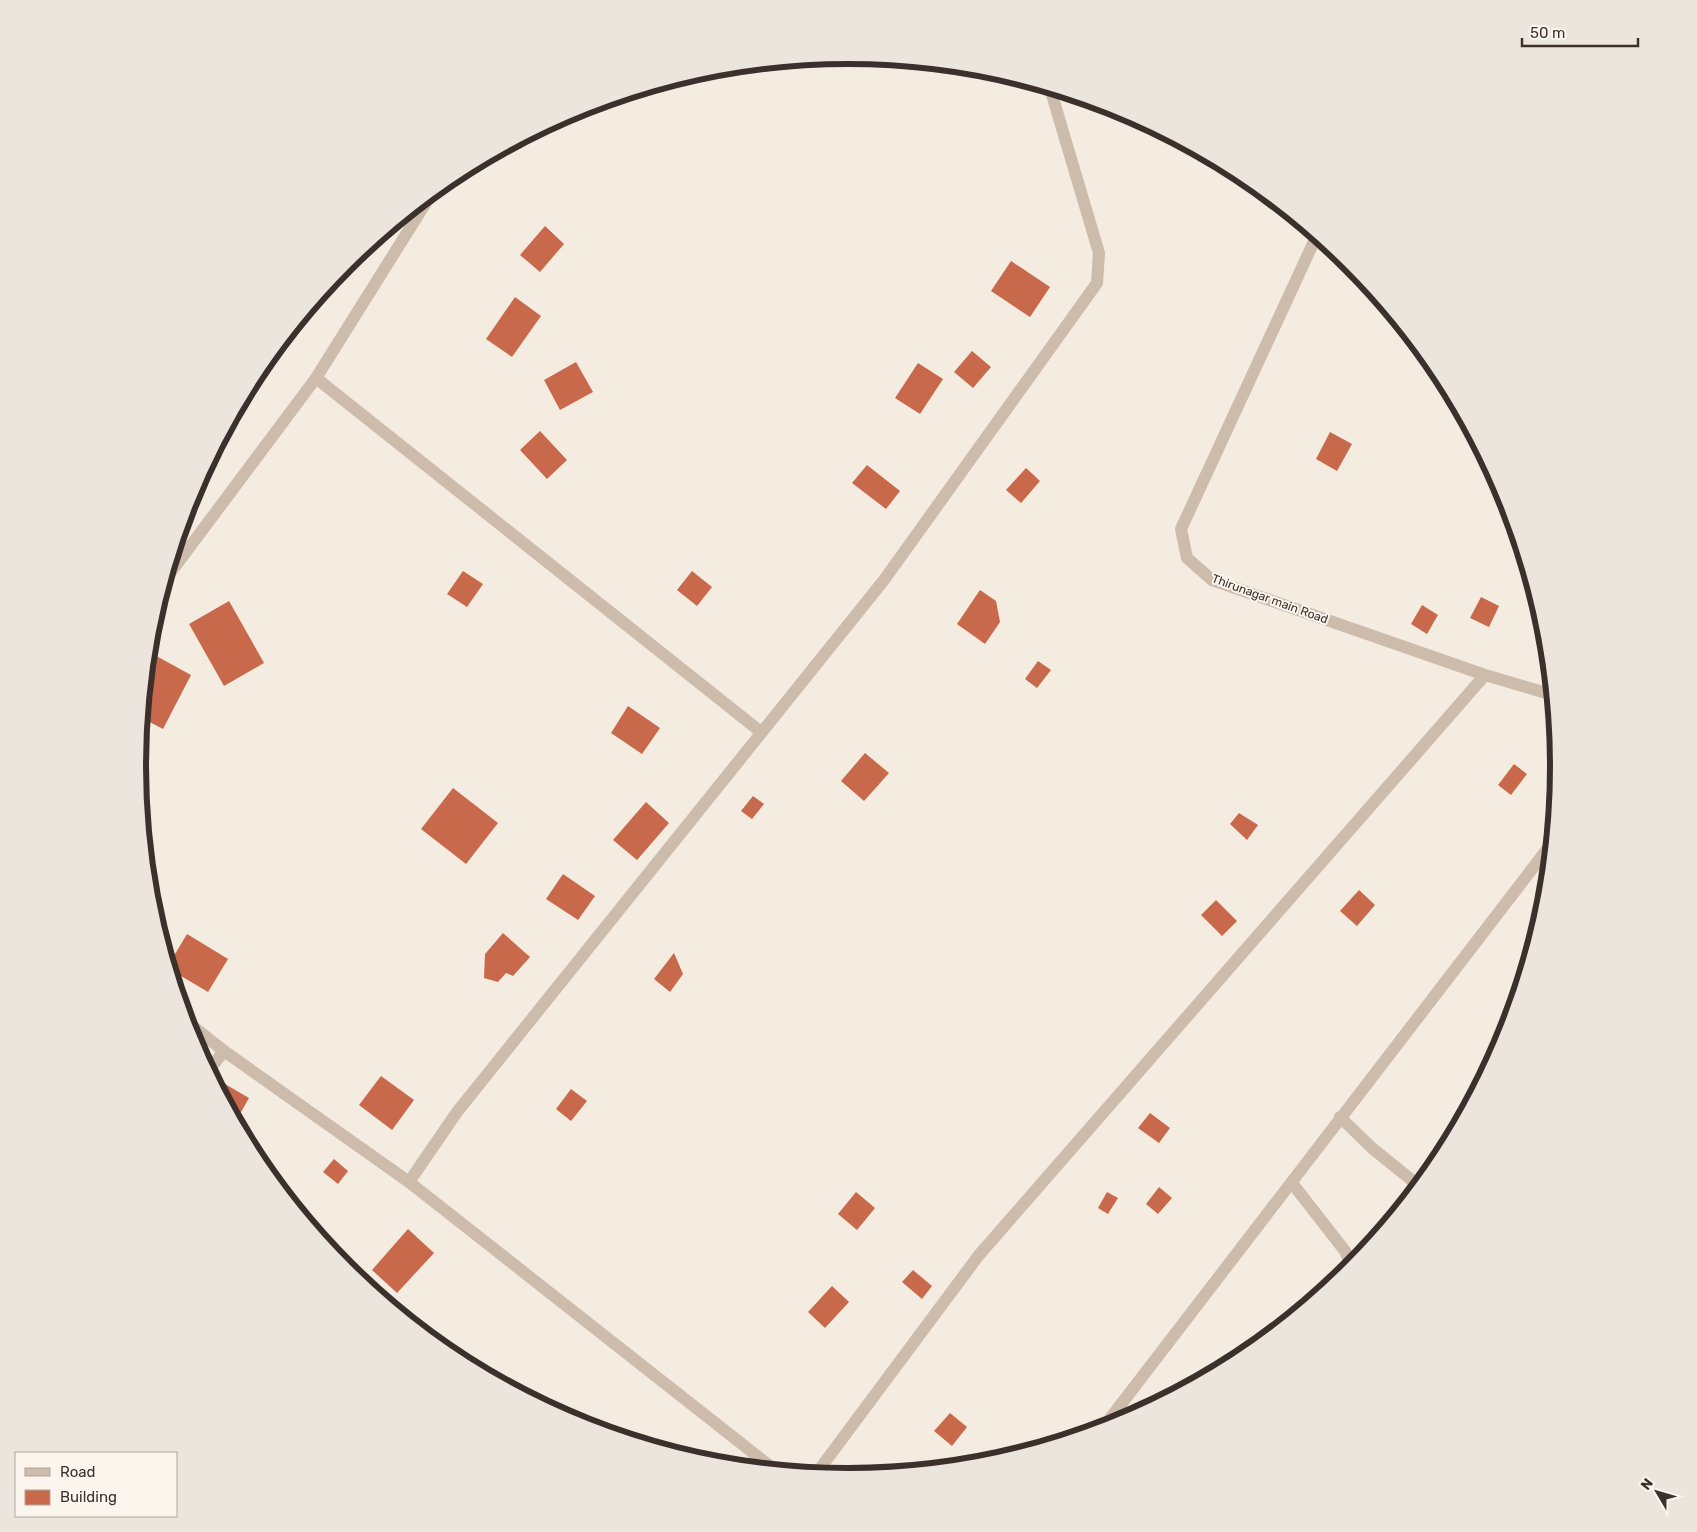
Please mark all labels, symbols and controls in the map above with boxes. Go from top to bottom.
scale bar [1522,15,1638,47]
text: 50 m [1530,24,1565,42]
street label: Thirunagar main Road [1210,571,1330,627]
legend [15,1452,178,1517]
text: Road [60,1463,96,1481]
north arrow [1632,1467,1682,1517]
text: N [1637,1475,1657,1494]
text: Building [60,1488,117,1506]

